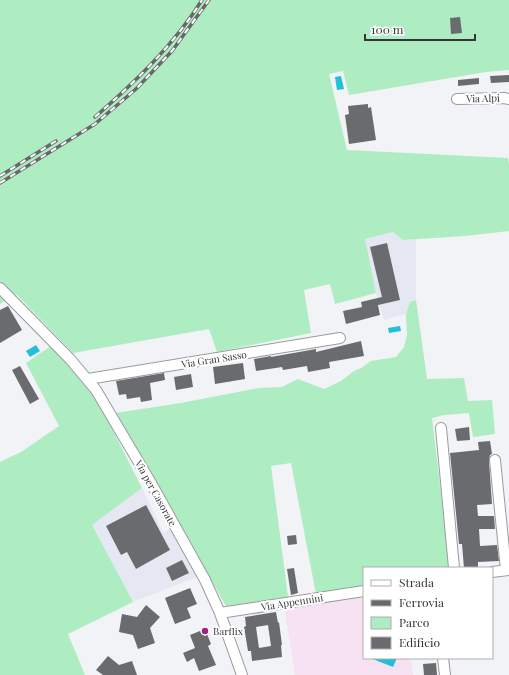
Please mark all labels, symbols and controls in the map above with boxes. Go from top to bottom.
scale bar [365,16,475,42]
text: 100 m [371,21,404,37]
street label: Via Alpi [465,91,500,105]
street label: Via Gran Sasso [179,347,248,371]
street label: Via per Casorate [132,456,180,529]
legend [363,567,493,659]
text: Strada [399,574,434,590]
street label: Via Appennini [259,590,324,614]
text: Ferrovia [399,594,444,610]
text: Parco [399,614,430,630]
place label: Barflix [213,624,244,638]
marker: Barflix [200,626,210,636]
text: Edificio [399,634,441,650]

